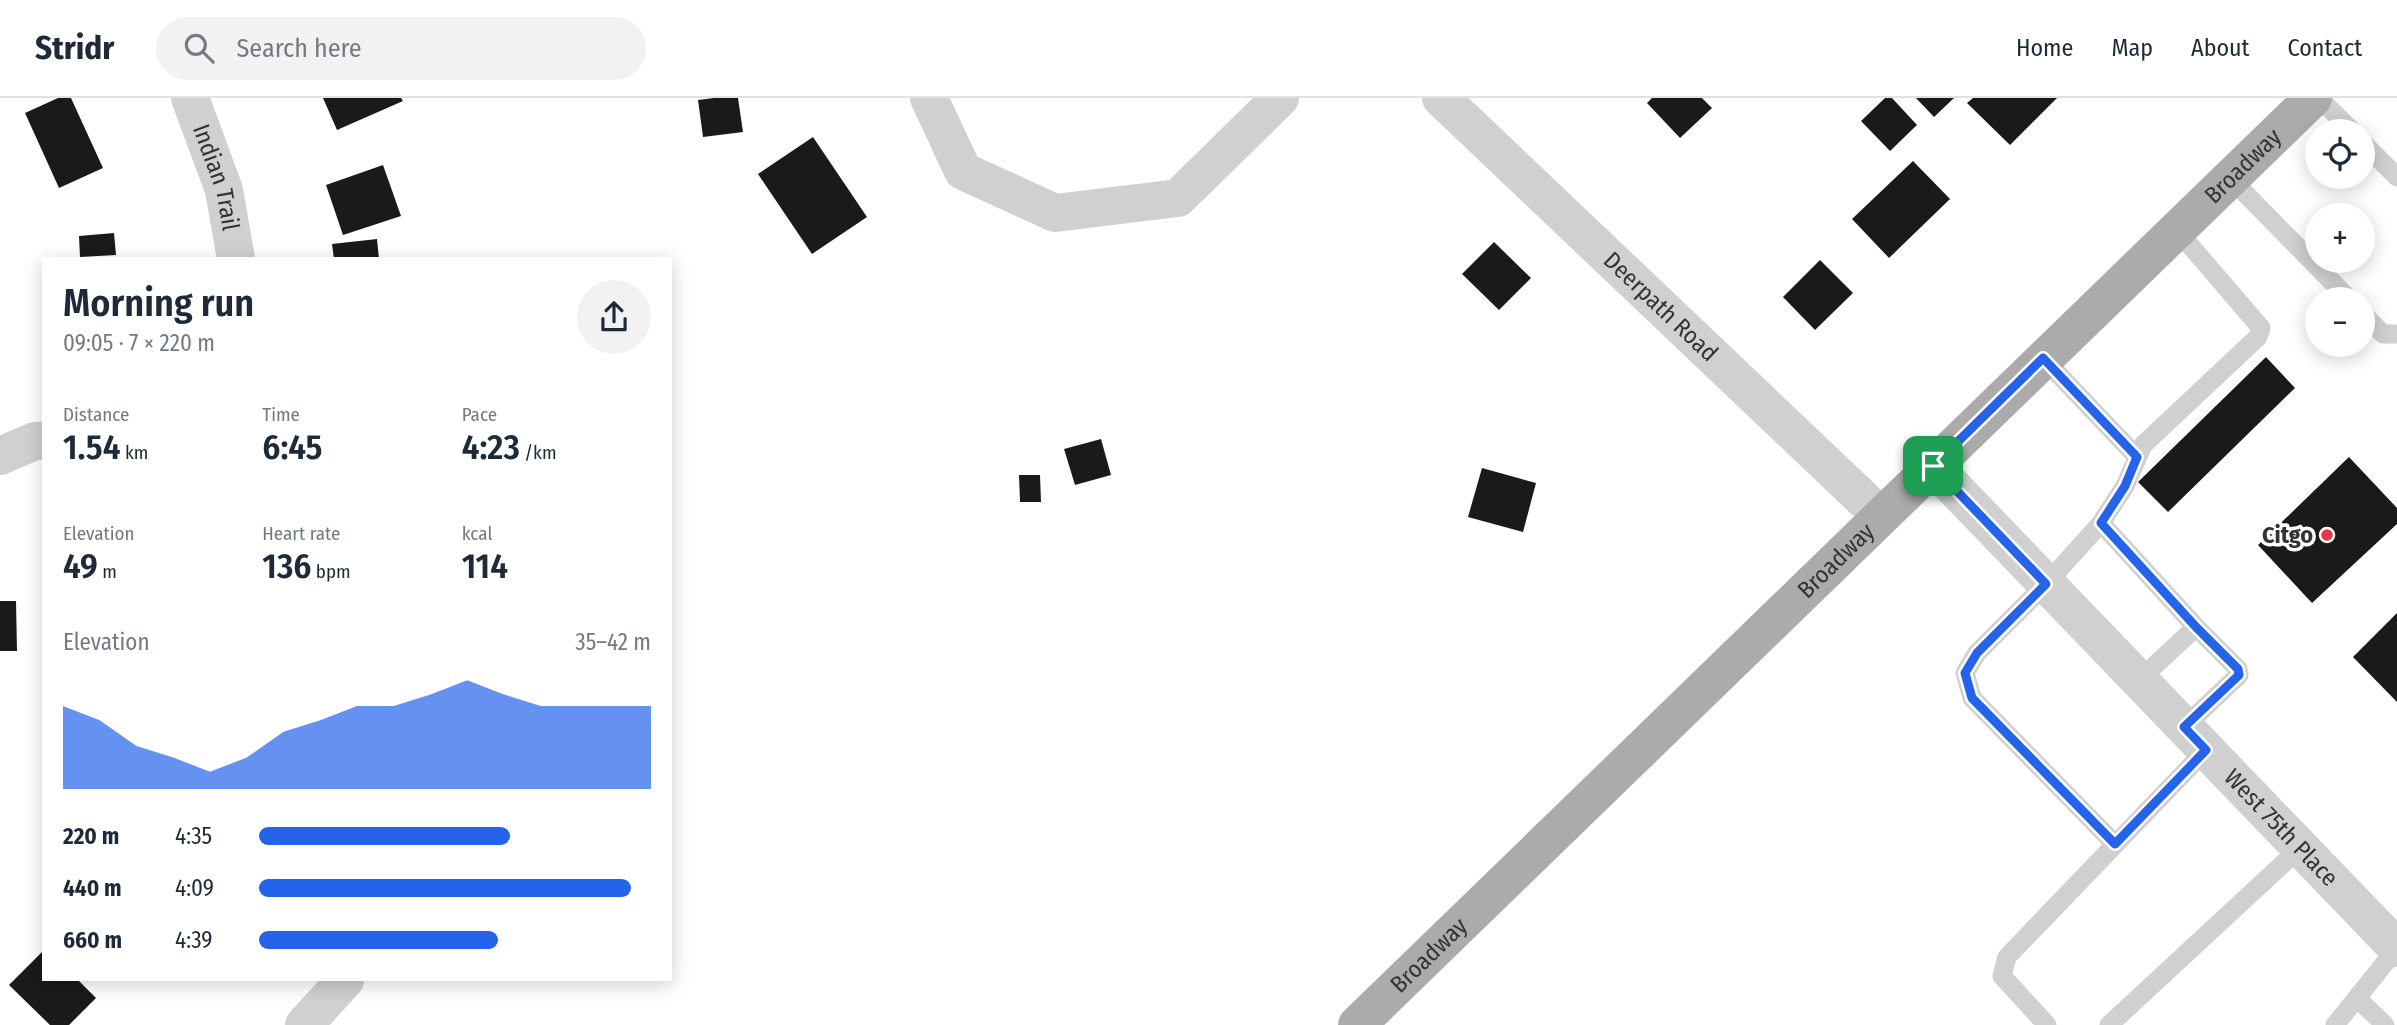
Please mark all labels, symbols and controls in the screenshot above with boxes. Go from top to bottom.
search box [156,17,646,80]
text: Stridr [35,28,114,68]
icon: search [180,29,218,67]
text: Search here [236,33,362,64]
text: Home [2016,34,2073,62]
text: Map [2111,34,2153,62]
text: About [2191,34,2249,62]
text: Contact [2287,34,2362,62]
map controls [2305,119,2375,357]
button: locate [2305,119,2375,189]
street label: Indian Trail [187,120,245,233]
street label: Broadway [2199,122,2287,209]
button: + [2305,203,2375,273]
street label: Deerpath Road [1598,246,1723,367]
text: Morning run [63,280,254,326]
button: share [577,280,651,354]
button: − [2305,287,2375,357]
text: 09:05 · 7 × 220 m [63,329,215,357]
text: Distance [63,403,130,426]
text: Time [262,403,300,426]
text: Pace [462,403,497,426]
text: 1.54 [63,426,121,468]
text: 6:45 [262,426,322,468]
text: 4:23 [462,426,520,468]
pin [1903,436,1963,496]
text: km [121,441,148,464]
text: /km [520,441,557,464]
icon: arrive [1914,447,1952,485]
street label: Broadway [1792,517,1880,604]
place label: Citgo [2262,521,2313,549]
text: Elevation [63,522,135,545]
text: Heart rate [262,522,340,545]
text: kcal [462,522,492,545]
marker: Citgo [2319,527,2335,543]
text: 49 [63,545,98,587]
text: 136 [262,545,311,587]
text: 114 [462,545,508,587]
text: m [98,560,117,583]
text: bpm [311,560,351,583]
text: Elevation [63,628,150,656]
text: 35–42 m [575,628,651,656]
street label: West 75th Place [2218,763,2344,892]
text: 220 m [63,822,119,850]
text: 4:35 [175,822,212,850]
text: 440 m [63,874,122,902]
text: 4:09 [175,874,214,902]
street label: Broadway [1385,912,1473,999]
text: 660 m [63,926,122,954]
text: 4:39 [175,926,213,954]

